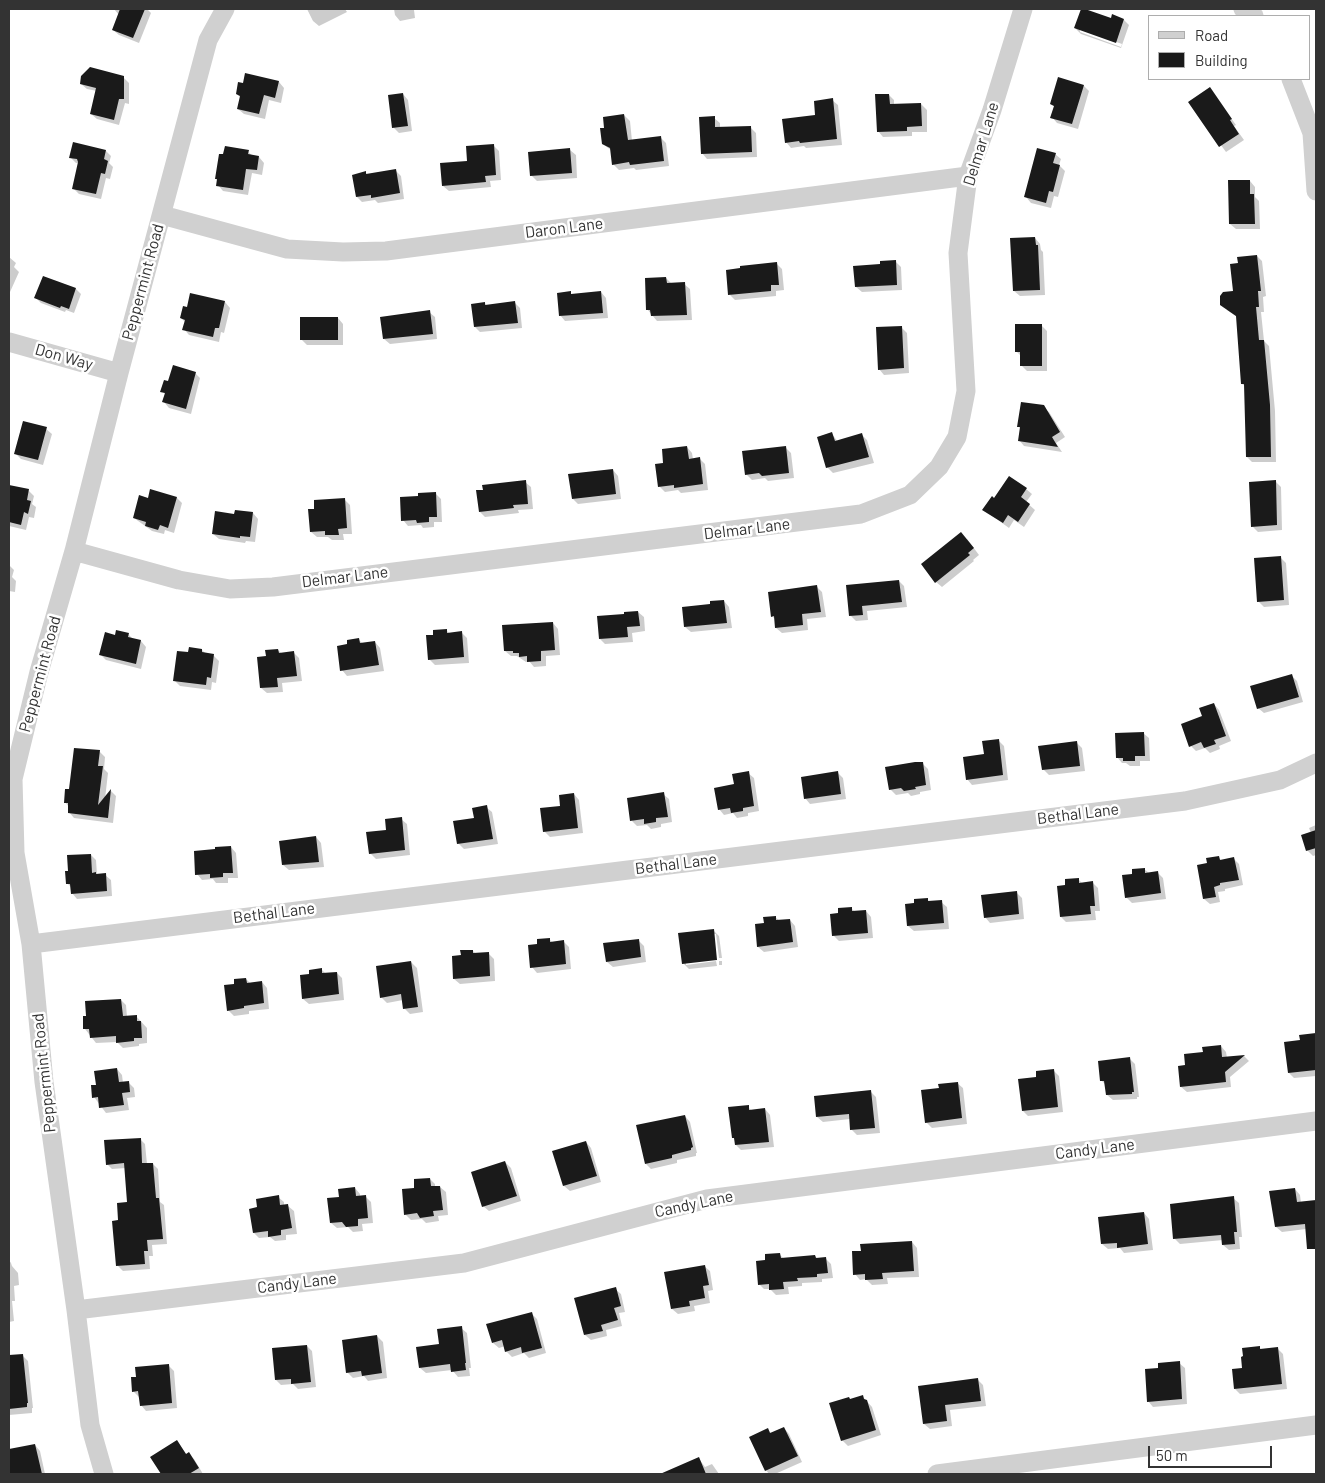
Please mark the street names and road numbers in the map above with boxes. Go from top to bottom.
street label: Delmar Lane [959,100,1003,188]
street label: Daron Lane [524,214,604,242]
street label: Peppermint Road [118,222,168,342]
street label: Don Way [33,340,95,374]
street label: Delmar Lane [703,514,791,544]
street label: Delmar Lane [301,562,389,592]
street label: Peppermint Road [15,614,65,734]
street label: Bethal Lane [1036,799,1120,829]
street label: Bethal Lane [634,849,718,879]
street label: Bethal Lane [232,898,316,928]
street label: Peppermint Road [28,1012,60,1134]
street label: Candy Lane [1054,1135,1136,1163]
street label: Candy Lane [653,1186,735,1222]
street label: Candy Lane [256,1269,338,1297]

